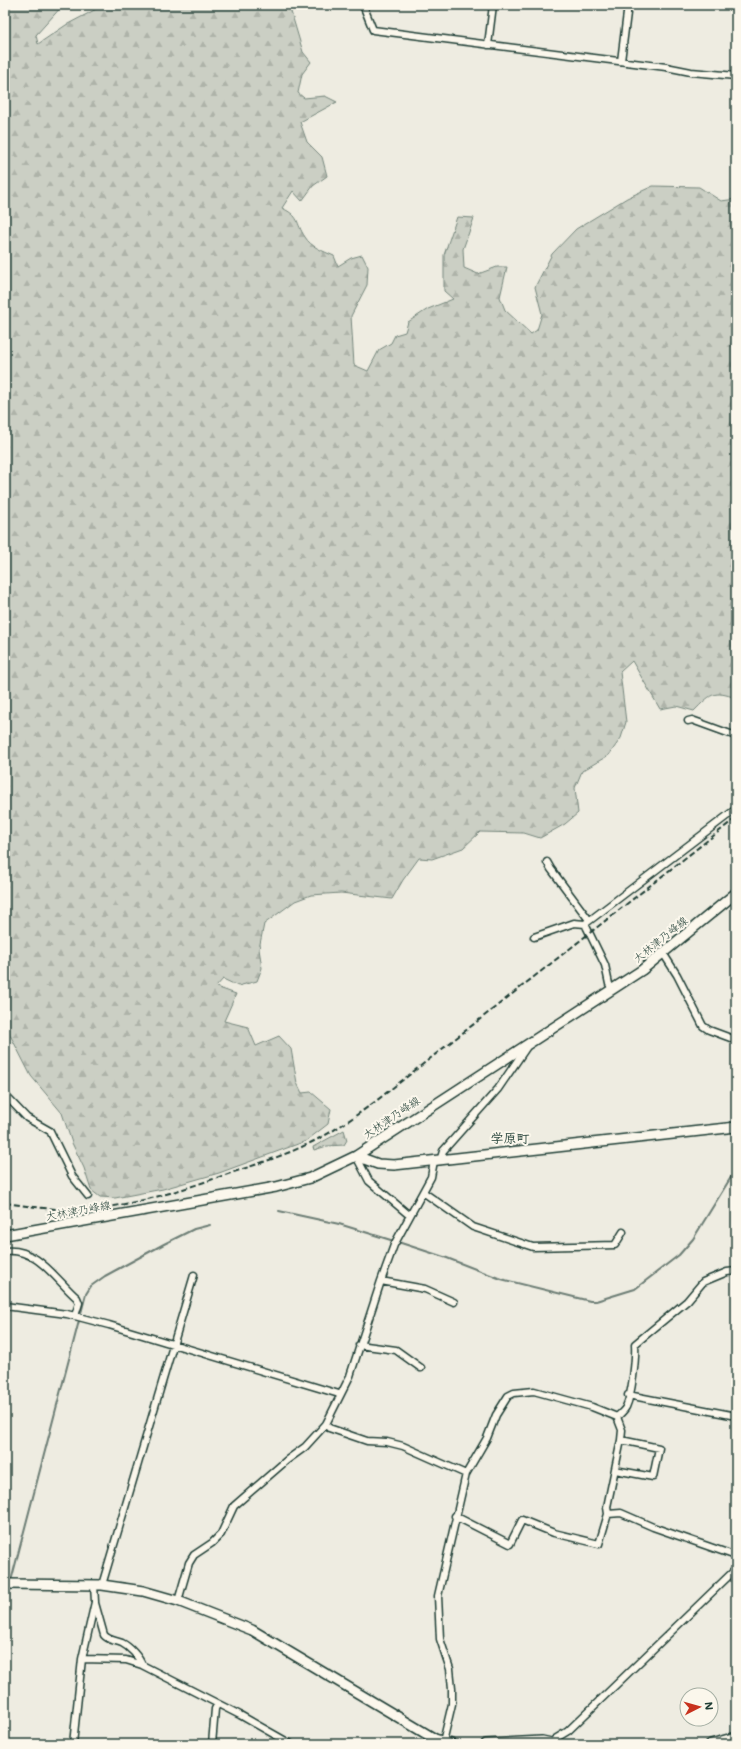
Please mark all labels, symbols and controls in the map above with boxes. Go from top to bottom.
street label: 大林津乃峰線 [630,912,690,966]
street label: 大林津乃峰線 [359,1092,423,1142]
district label: 学原町 [490,1129,530,1146]
street label: 大林津乃峰線 [44,1197,112,1223]
north arrow [679,1687,719,1727]
text: N [702,1701,717,1711]

